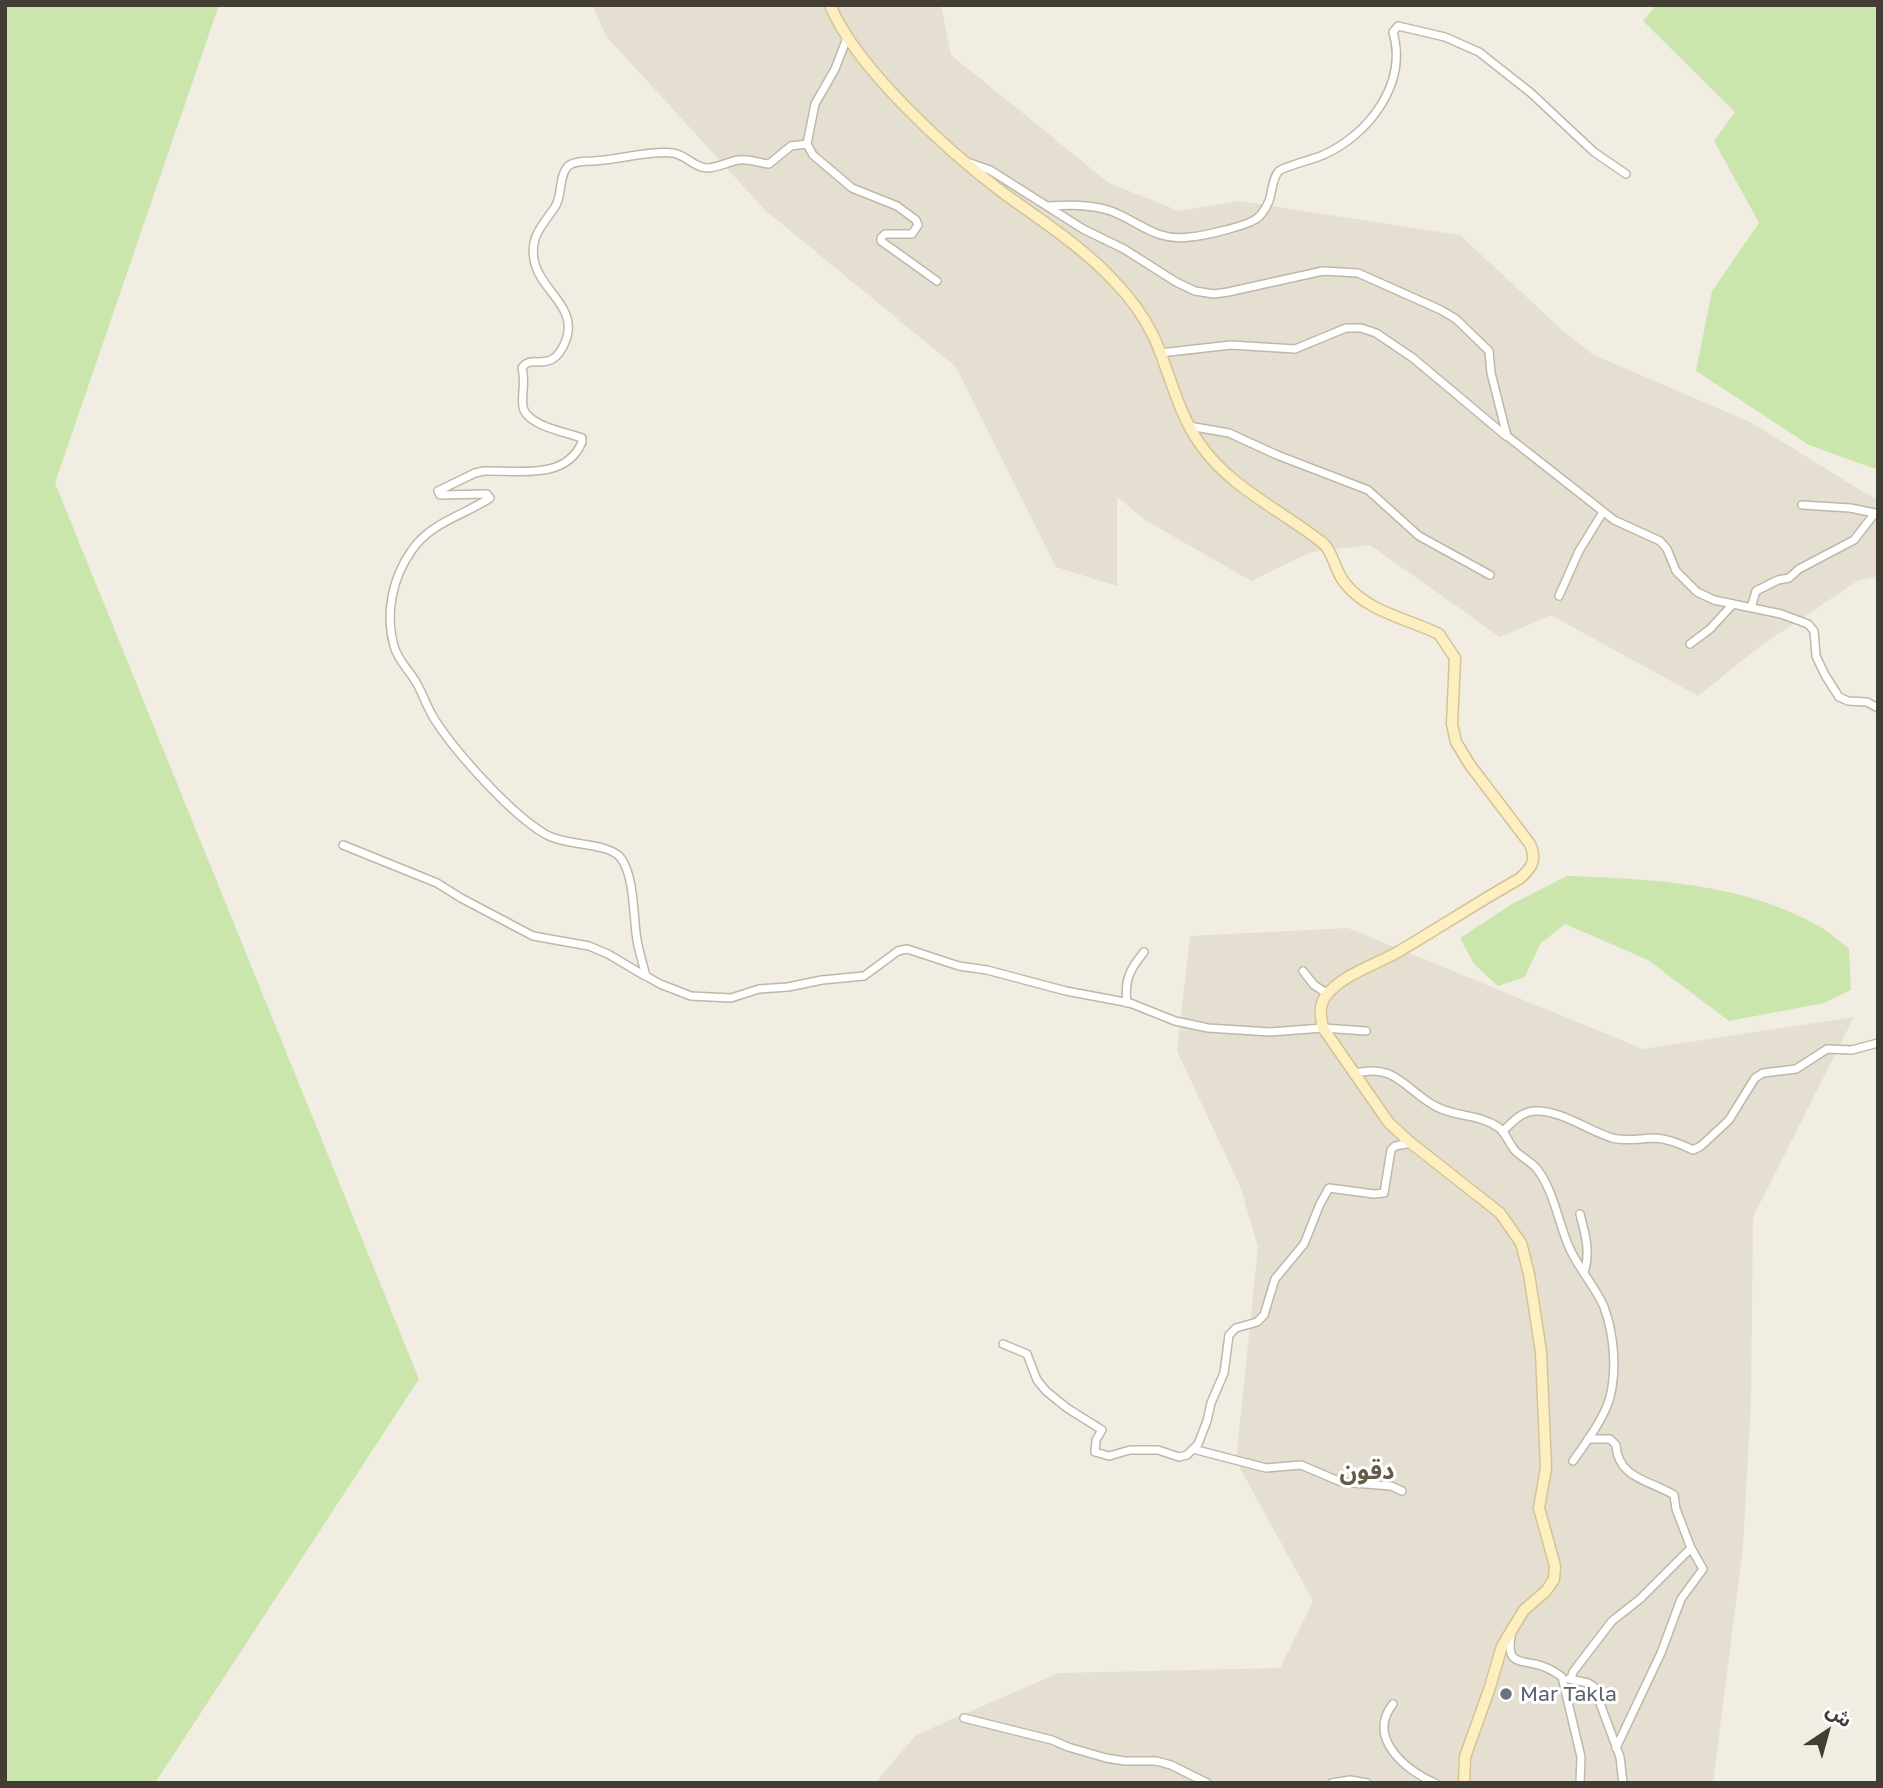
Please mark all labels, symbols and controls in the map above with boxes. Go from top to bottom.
district label: دقون [1340,1457,1394,1485]
place label: Mar Takla [1520,1681,1617,1707]
marker: Mar Takla [1498,1686,1514,1702]
north arrow [1792,1697,1862,1767]
text: ش [1822,1698,1857,1732]

